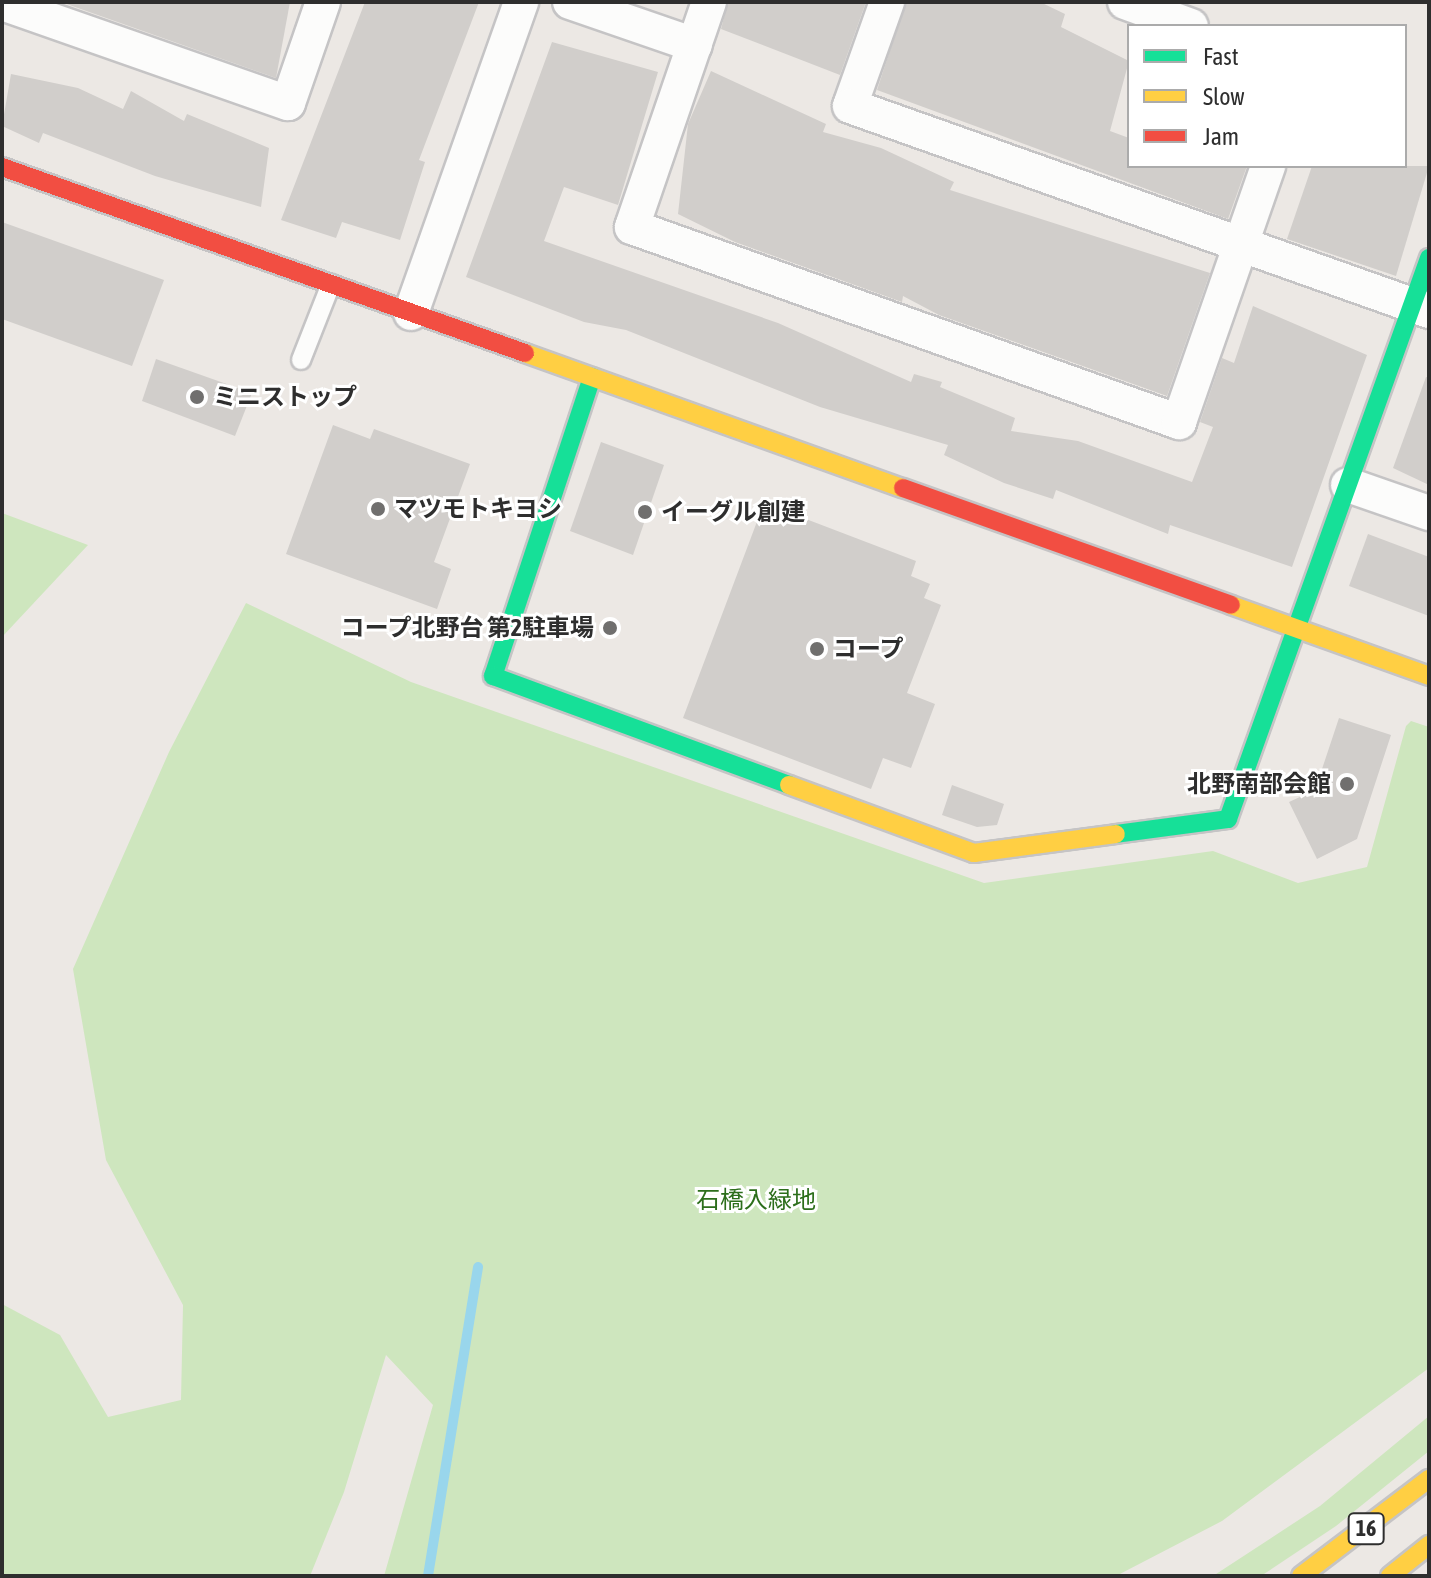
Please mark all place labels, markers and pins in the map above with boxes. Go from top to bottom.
place label: ミニストップ [213,383,357,411]
marker: ミニストップ [188,388,206,406]
place label: マツモトキヨシ [394,495,562,523]
place label: イーグル創建 [661,498,805,526]
marker: マツモトキヨシ [369,500,387,518]
marker: イーグル創建 [636,503,654,521]
place label: コープ北野台 第2駐車場 [339,614,594,642]
marker: コープ北野台 第2駐車場 [601,619,619,637]
place label: コープ [833,635,905,663]
marker: コープ [808,640,826,658]
place label: 北野南部会館 [1187,770,1331,798]
marker: 北野南部会館 [1338,775,1356,793]

